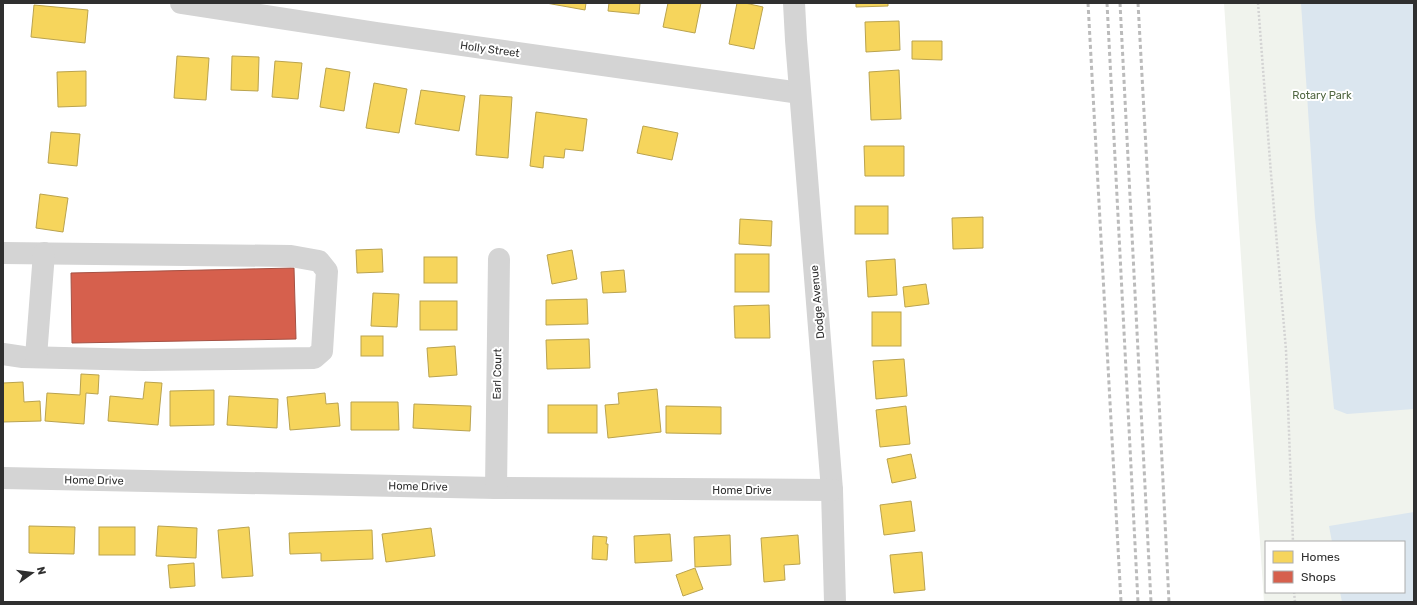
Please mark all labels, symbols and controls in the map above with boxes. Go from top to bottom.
street label: Holly Street [459,39,521,60]
park label: Rotary Park [1292,89,1352,102]
street label: Dodge Avenue [808,264,827,339]
street label: Earl Court [491,348,504,400]
street label: Home Drive [64,473,124,488]
street label: Home Drive [388,479,448,494]
street label: Home Drive [712,484,772,497]
legend [1265,541,1405,593]
text: Homes [1301,550,1340,564]
north arrow [12,553,52,593]
text: N [34,565,49,576]
text: Shops [1301,570,1336,584]

